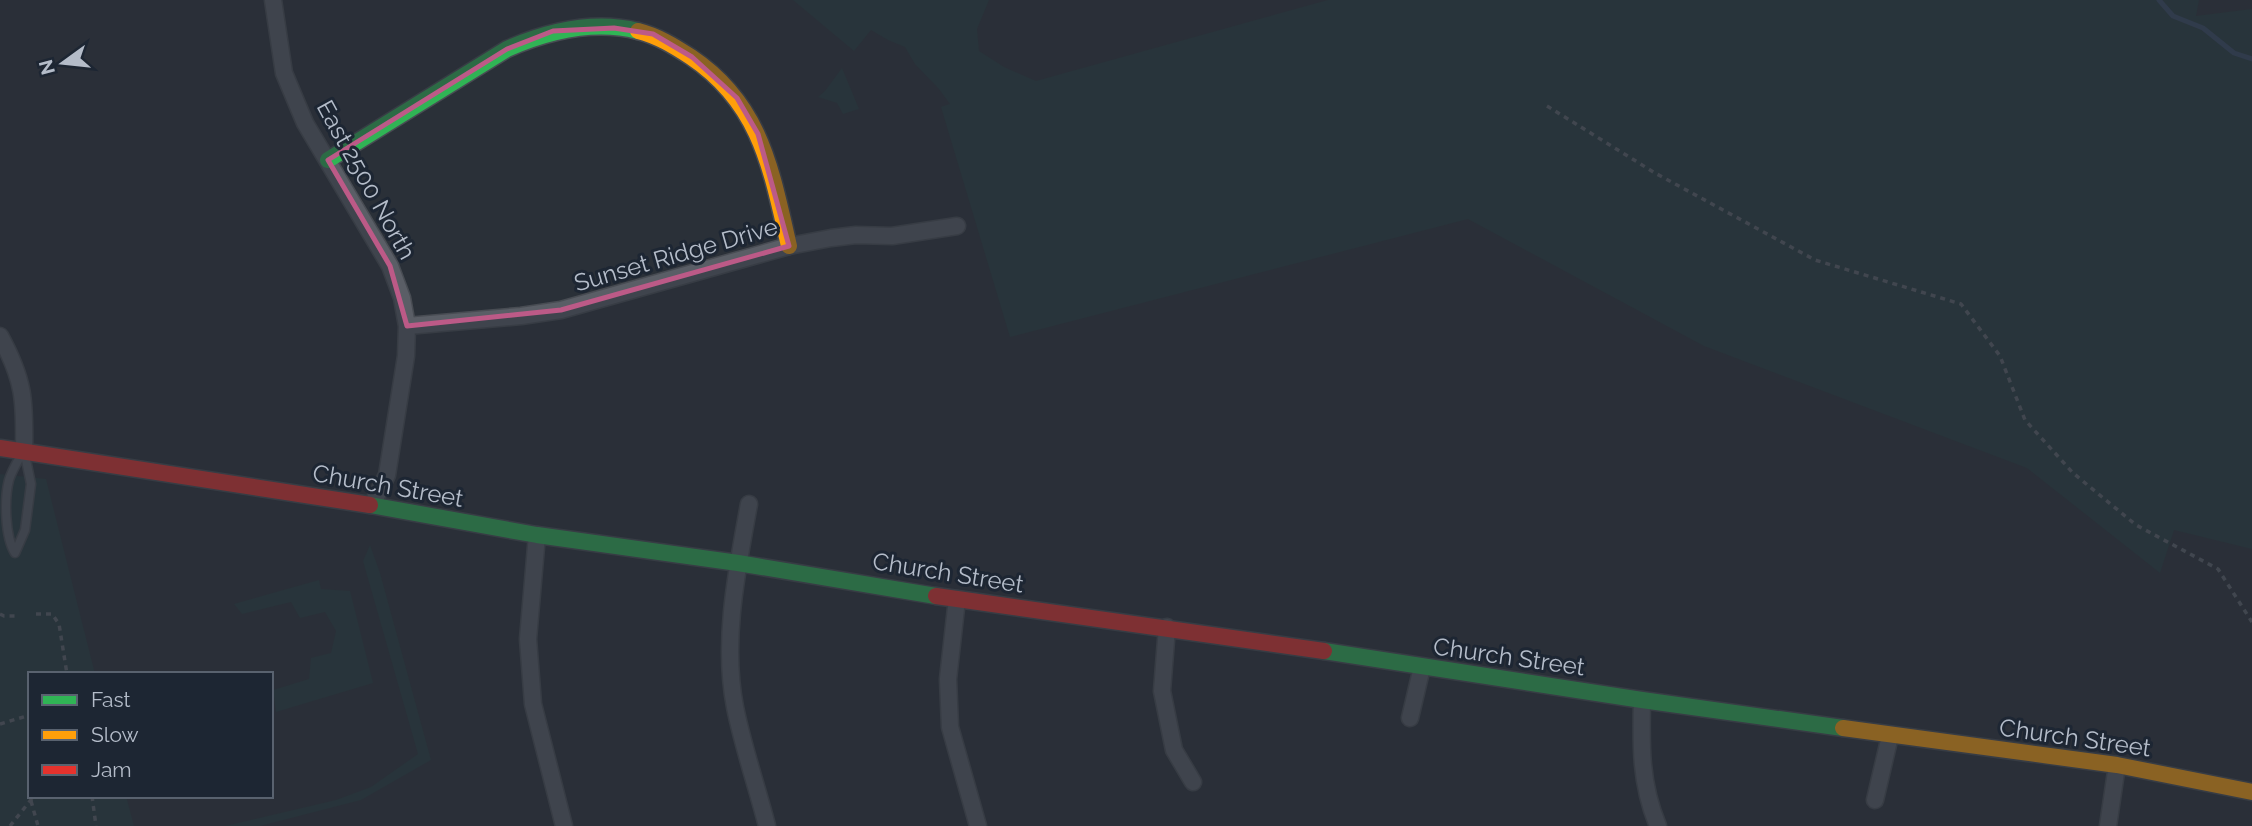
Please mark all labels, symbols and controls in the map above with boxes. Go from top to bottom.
north arrow [28,28,98,98]
text: N [34,58,59,77]
street label: East 2500 North [311,95,422,264]
street label: Sunset Ridge Drive [571,212,781,297]
street label: Church Street [310,458,466,513]
street label: Church Street [870,546,1026,599]
street label: Church Street [1432,632,1587,681]
legend [28,672,273,798]
text: Fast [91,687,131,712]
street label: Church Street [1998,713,2153,762]
text: Slow [91,722,139,747]
text: Jam [91,757,132,782]

